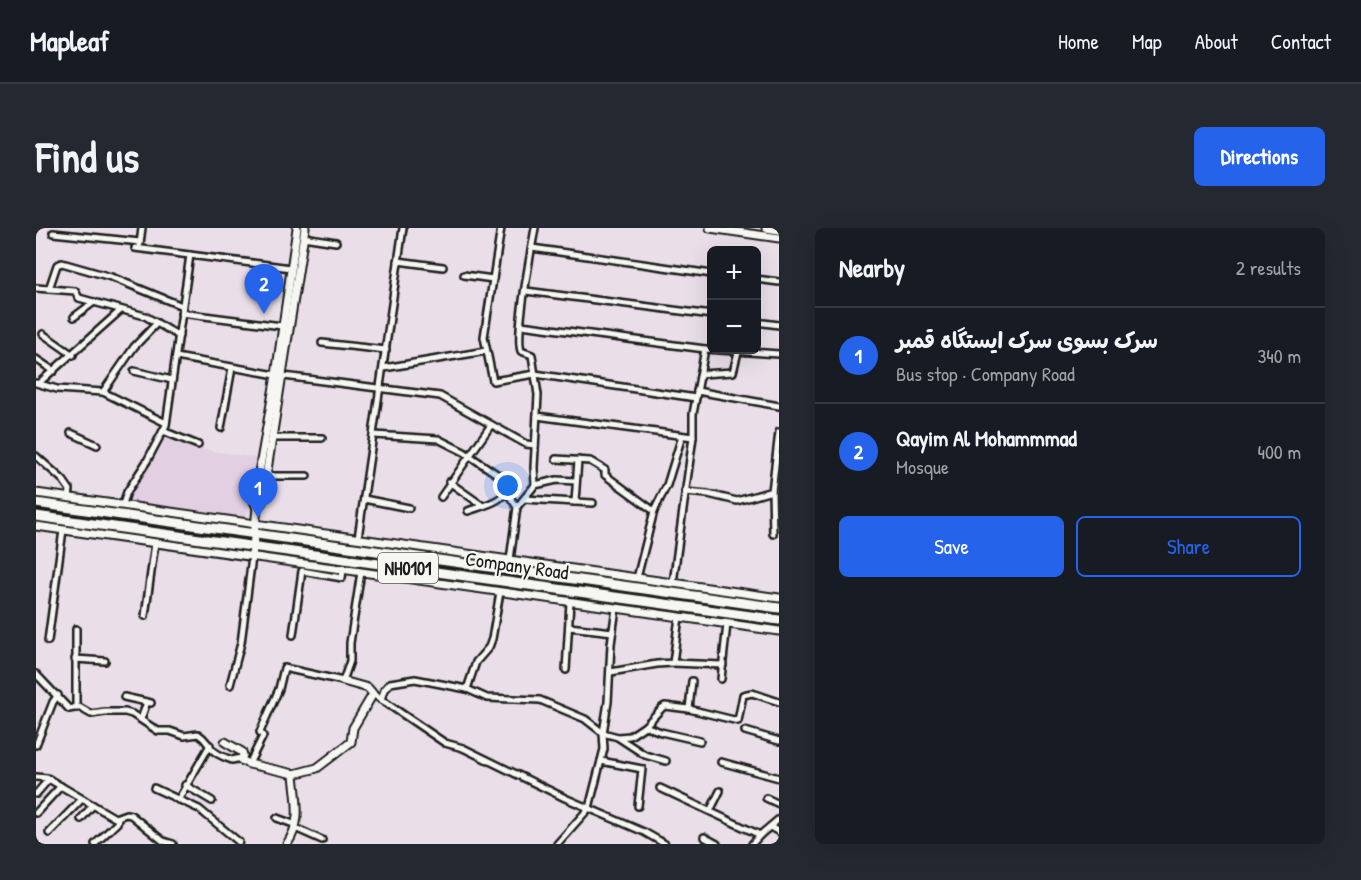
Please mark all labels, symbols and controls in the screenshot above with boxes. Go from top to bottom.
text: Mapleaf [30,22,109,60]
text: Home [1058,27,1099,56]
text: Map [1132,27,1162,56]
text: About [1195,27,1238,56]
text: Contact [1271,27,1331,56]
button: Directions [1194,127,1325,186]
text: Find us [36,128,139,185]
map controls [707,246,761,354]
button: + [707,246,761,300]
text: Nearby [839,250,905,285]
text: 2 results [1236,254,1301,281]
pin: 2 [244,264,284,314]
button: − [707,300,761,354]
text: سرک بسوی سرک ایستگاه قمبر [896,325,1158,355]
text: 1 [855,342,862,369]
text: 340 m [1257,342,1301,369]
text: Bus stop · Company Road [896,360,1075,387]
text: Qayim Al Mohammmad [896,423,1077,453]
text: 2 [854,438,863,465]
text: 400 m [1257,438,1301,465]
text: Mosque [896,453,949,480]
pin: 1 [238,468,278,518]
your location [493,471,522,500]
button: Save [839,516,1064,577]
button: Share [1076,516,1301,577]
street label: Company Road [464,544,571,586]
road number: NH0101 [378,553,438,583]

